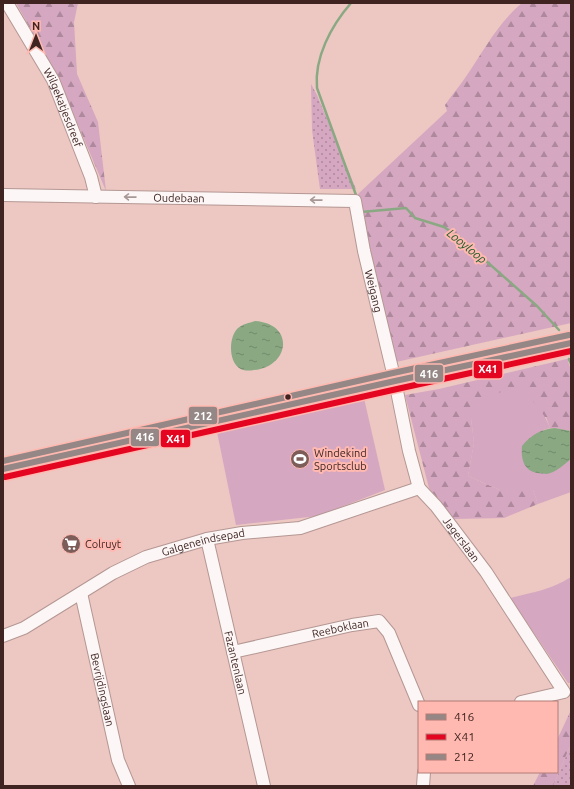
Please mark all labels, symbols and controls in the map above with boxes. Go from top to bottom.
north arrow [16,16,56,56]
text: N [32,20,40,32]
street label: Wilgekatjesdreef [41,66,85,150]
street label: Oudebaan [153,192,205,204]
one-way arrow [124,193,137,201]
one-way arrow [310,196,323,204]
water label: Looyloop [445,226,489,266]
street label: Weigang [363,269,384,314]
line badge: X41 [473,360,503,379]
text: X41 [478,363,498,375]
line badge: 416 [414,364,444,383]
text: 416 [420,368,438,380]
unlabelled marker [283,392,293,402]
line badge: 212 [188,406,218,425]
text: 212 [194,410,212,422]
line badge: 416 [130,428,160,447]
line badge: X41 [160,429,191,448]
text: 416 [136,431,154,443]
text: X41 [166,433,186,445]
place label: Windekind Sportsclub [314,447,367,472]
sports icon: Windekind Sportsclub [289,448,311,470]
street label: Jagerslaan [441,515,482,564]
street label: Galgeneindsepad [160,527,246,558]
supermarket icon: Colruyt [60,533,82,555]
place label: Colruyt [85,538,122,550]
street label: Reeboklaan [311,617,370,640]
street label: Fazantenlaan [222,630,249,696]
street label: Bevrijdingslaan [88,652,116,728]
legend [418,701,558,773]
text: 416 [454,710,475,723]
text: X41 [454,730,475,743]
text: 212 [454,750,474,763]

